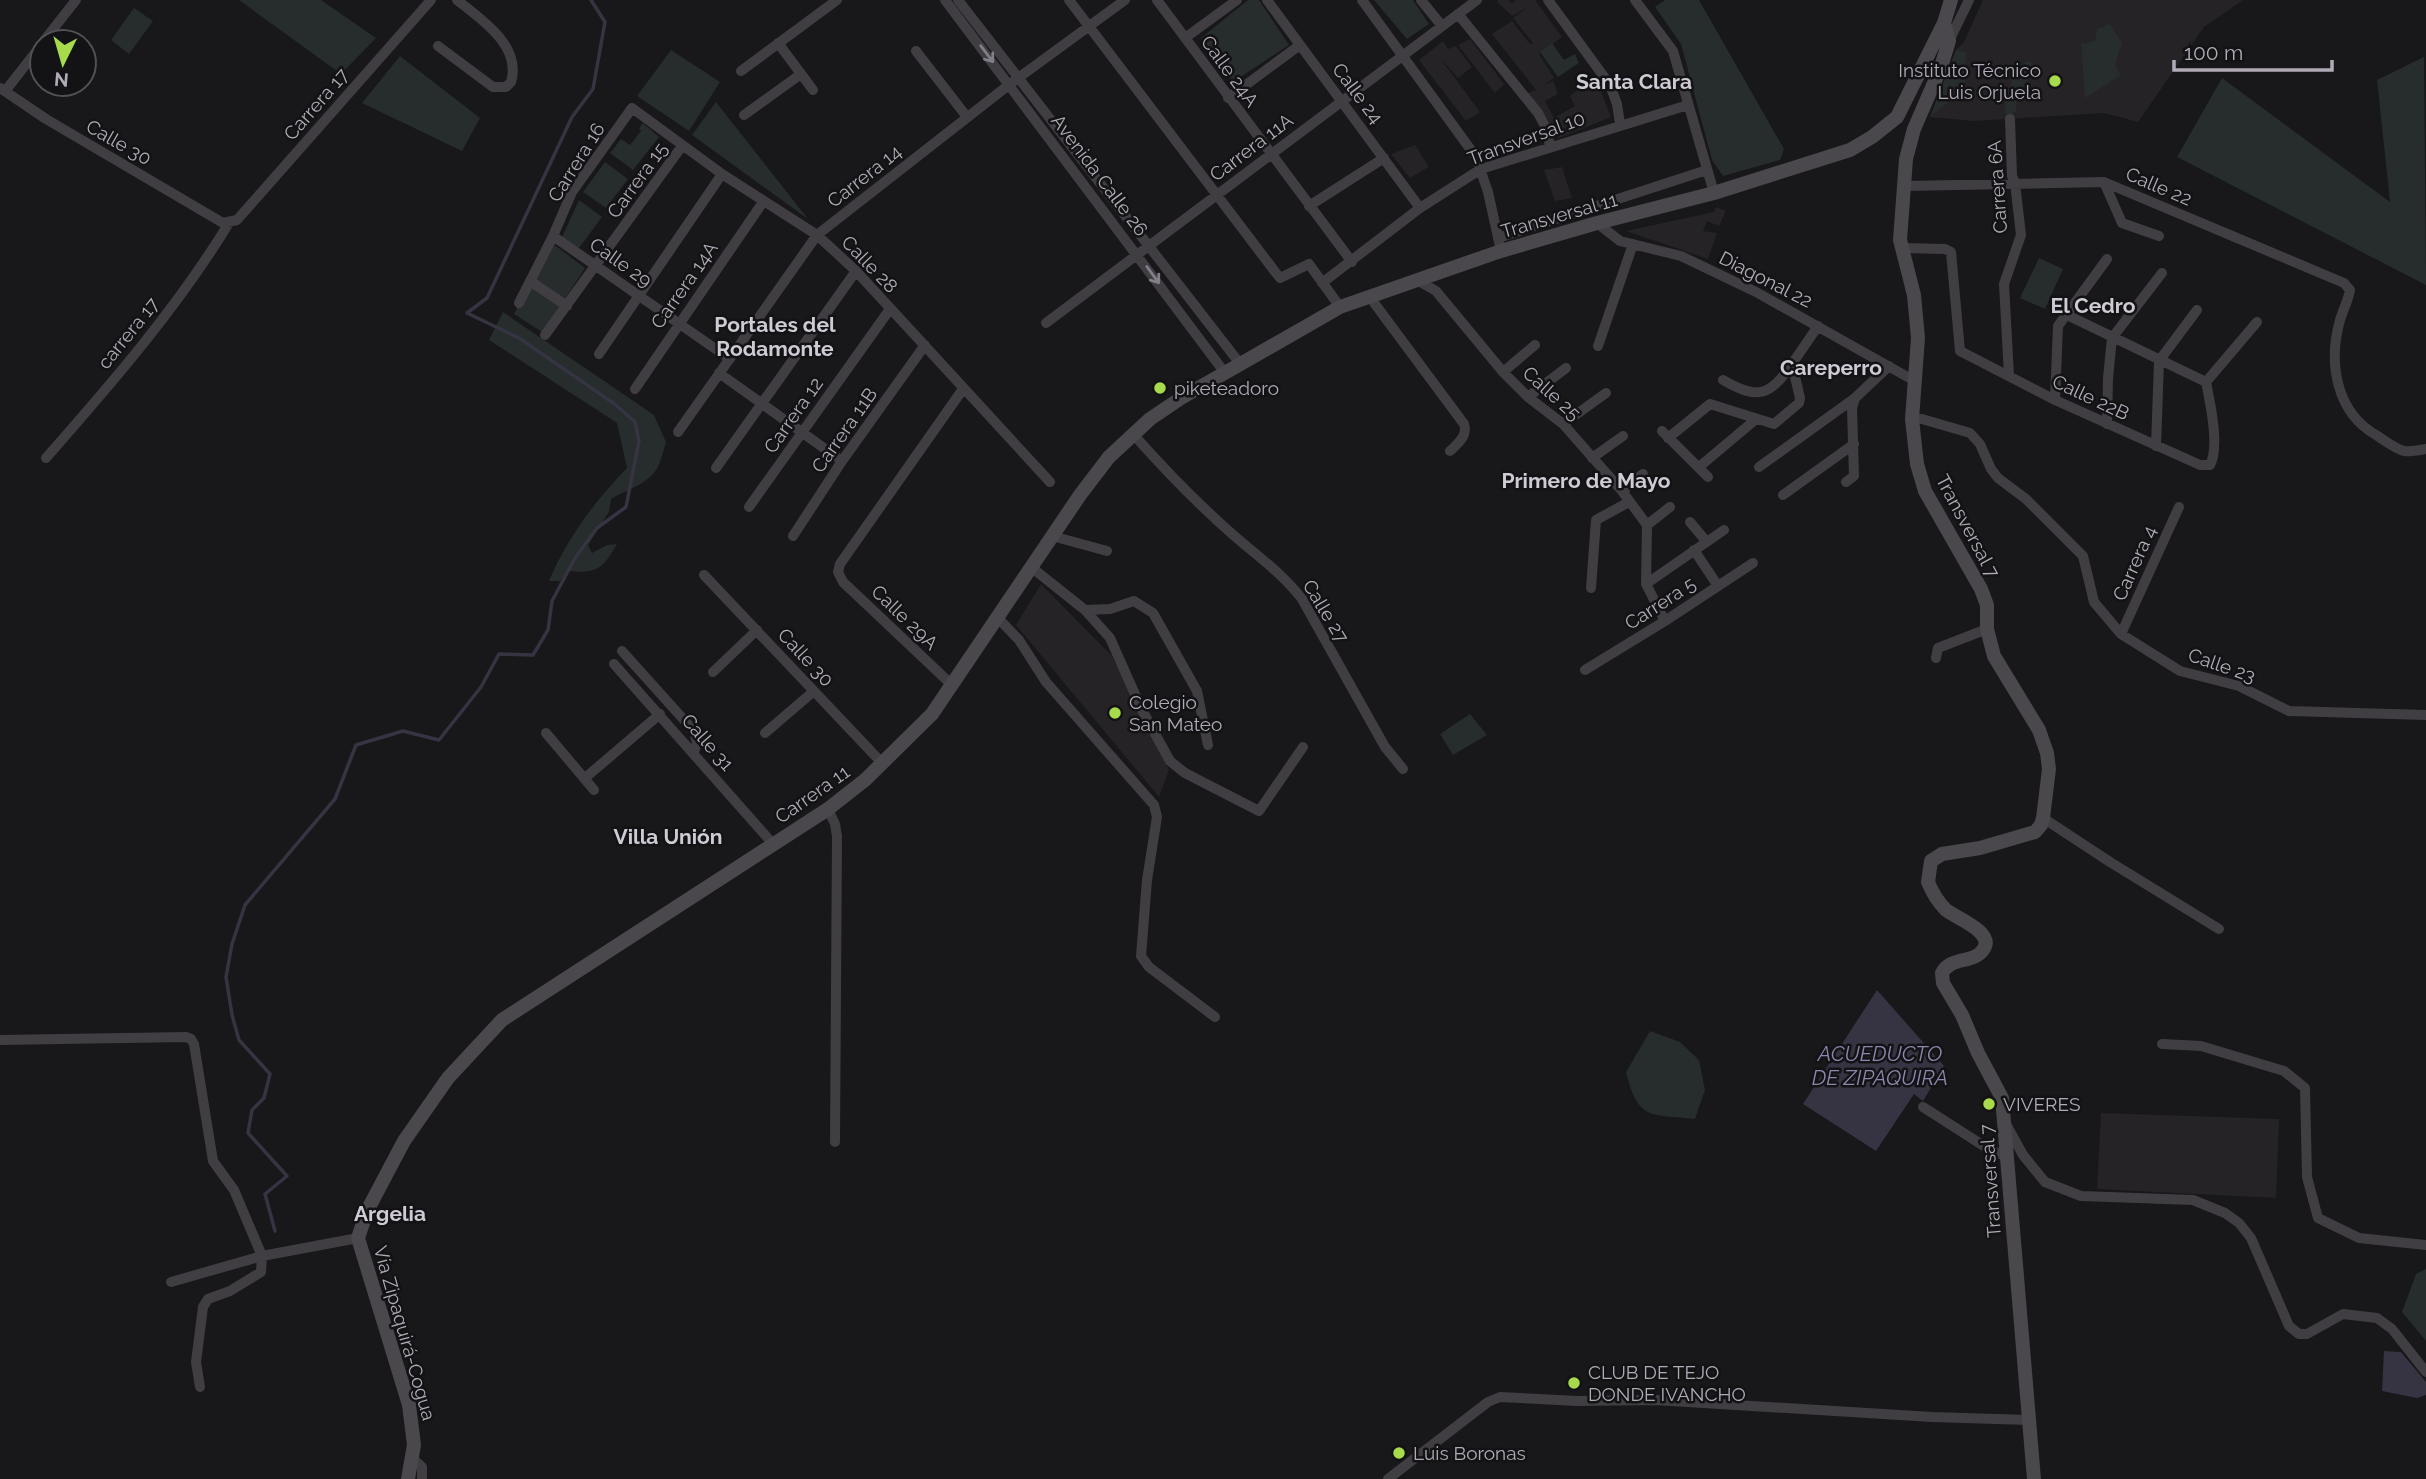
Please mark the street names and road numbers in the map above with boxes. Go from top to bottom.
street label: Calle 24A [1197,31,1263,111]
street label: Calle 24 [1328,58,1388,128]
street label: Carrera 17 [279,64,353,144]
street label: Transversal 10 [1464,107,1588,169]
street label: Carrera 11A [1205,108,1297,185]
street label: Avenida Calle 26 [1047,110,1153,240]
street label: Calle 30 [83,115,155,169]
street label: Carrera 16 [543,118,609,206]
street label: Carrera 15 [602,138,672,222]
street label: Carrera 6A [1983,139,2011,234]
street label: Carrera 14 [823,140,905,212]
street label: Calle 22 [2123,162,2195,210]
street label: Transversal 11 [1498,188,1620,242]
street label: Calle 28 [837,231,903,297]
street label: Calle 29 [586,233,656,291]
street label: Carrera 14A [646,237,722,333]
street label: Diagonal 22 [1716,246,1816,312]
street label: carrera 17 [93,293,163,373]
street label: Calle 25 [1519,361,1585,425]
street label: Calle 22B [2049,370,2133,424]
street label: Carrera 12 [759,373,827,457]
street label: Carrera 11B [807,383,881,477]
street label: Transversal 7 [1932,471,2004,581]
street label: Carrera 4 [2108,522,2160,604]
street label: Carrera 5 [1621,572,1699,634]
street label: Calle 27 [1299,575,1353,647]
street label: Calle 29A [867,580,943,654]
street label: Calle 30 [774,623,838,691]
street label: Calle 23 [2185,643,2259,687]
street label: Calle 31 [677,709,739,775]
street label: Carrera 11 [771,760,853,828]
street label: Transversal 7 [1975,1124,2005,1238]
street label: Vía Zipaquirá-Cogua [370,1243,440,1423]

